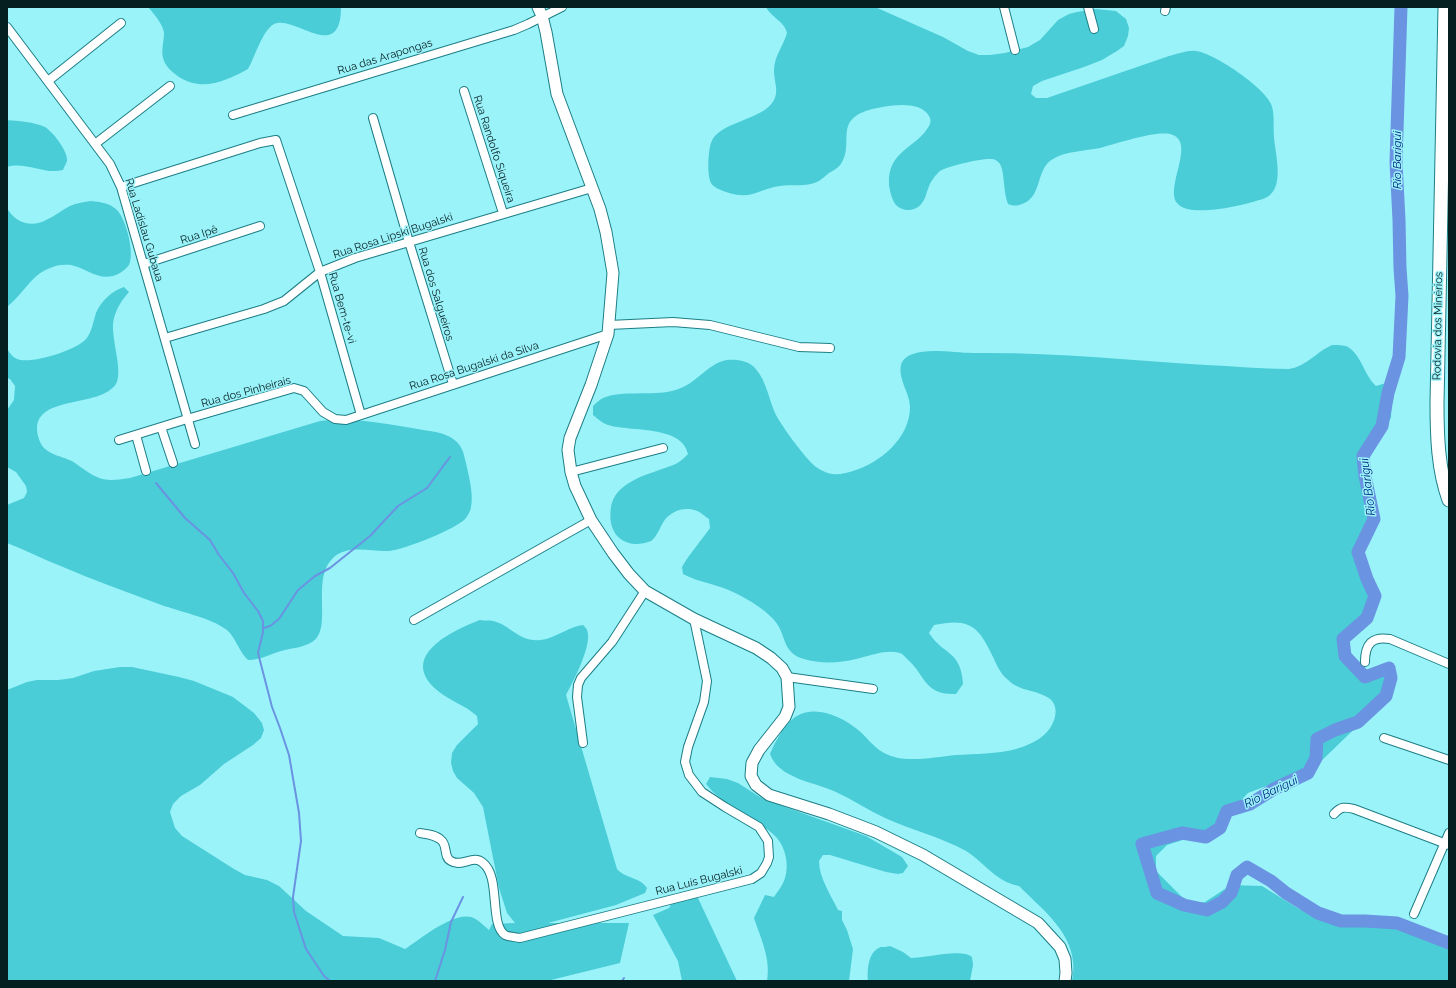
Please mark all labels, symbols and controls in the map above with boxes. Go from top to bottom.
street label: Rua das Arapongas [336,36,434,78]
street label: Rua Randolfo Siqueira [470,94,518,204]
water label: Rio Barigui [1390,131,1404,189]
street label: Rua Ladislau Gubaua [122,177,166,283]
street label: Rua Rosa Lipski Bugalski [331,210,455,262]
street label: Rua Ipê [179,223,219,247]
street label: Rua dos Salgueiros [415,246,457,342]
street label: Rua Bem-te-vi [325,271,359,345]
street label: Rodovia dos Minérios [1430,272,1446,380]
street label: Rua Rosa Bugalski da Silva [408,339,540,393]
street label: Rua dos Pinheirais [200,374,292,410]
water label: Rio Barigui [1357,457,1379,517]
water label: Rio Barigui [1242,773,1300,811]
street label: Rua Luís Bugalski [654,864,744,898]

